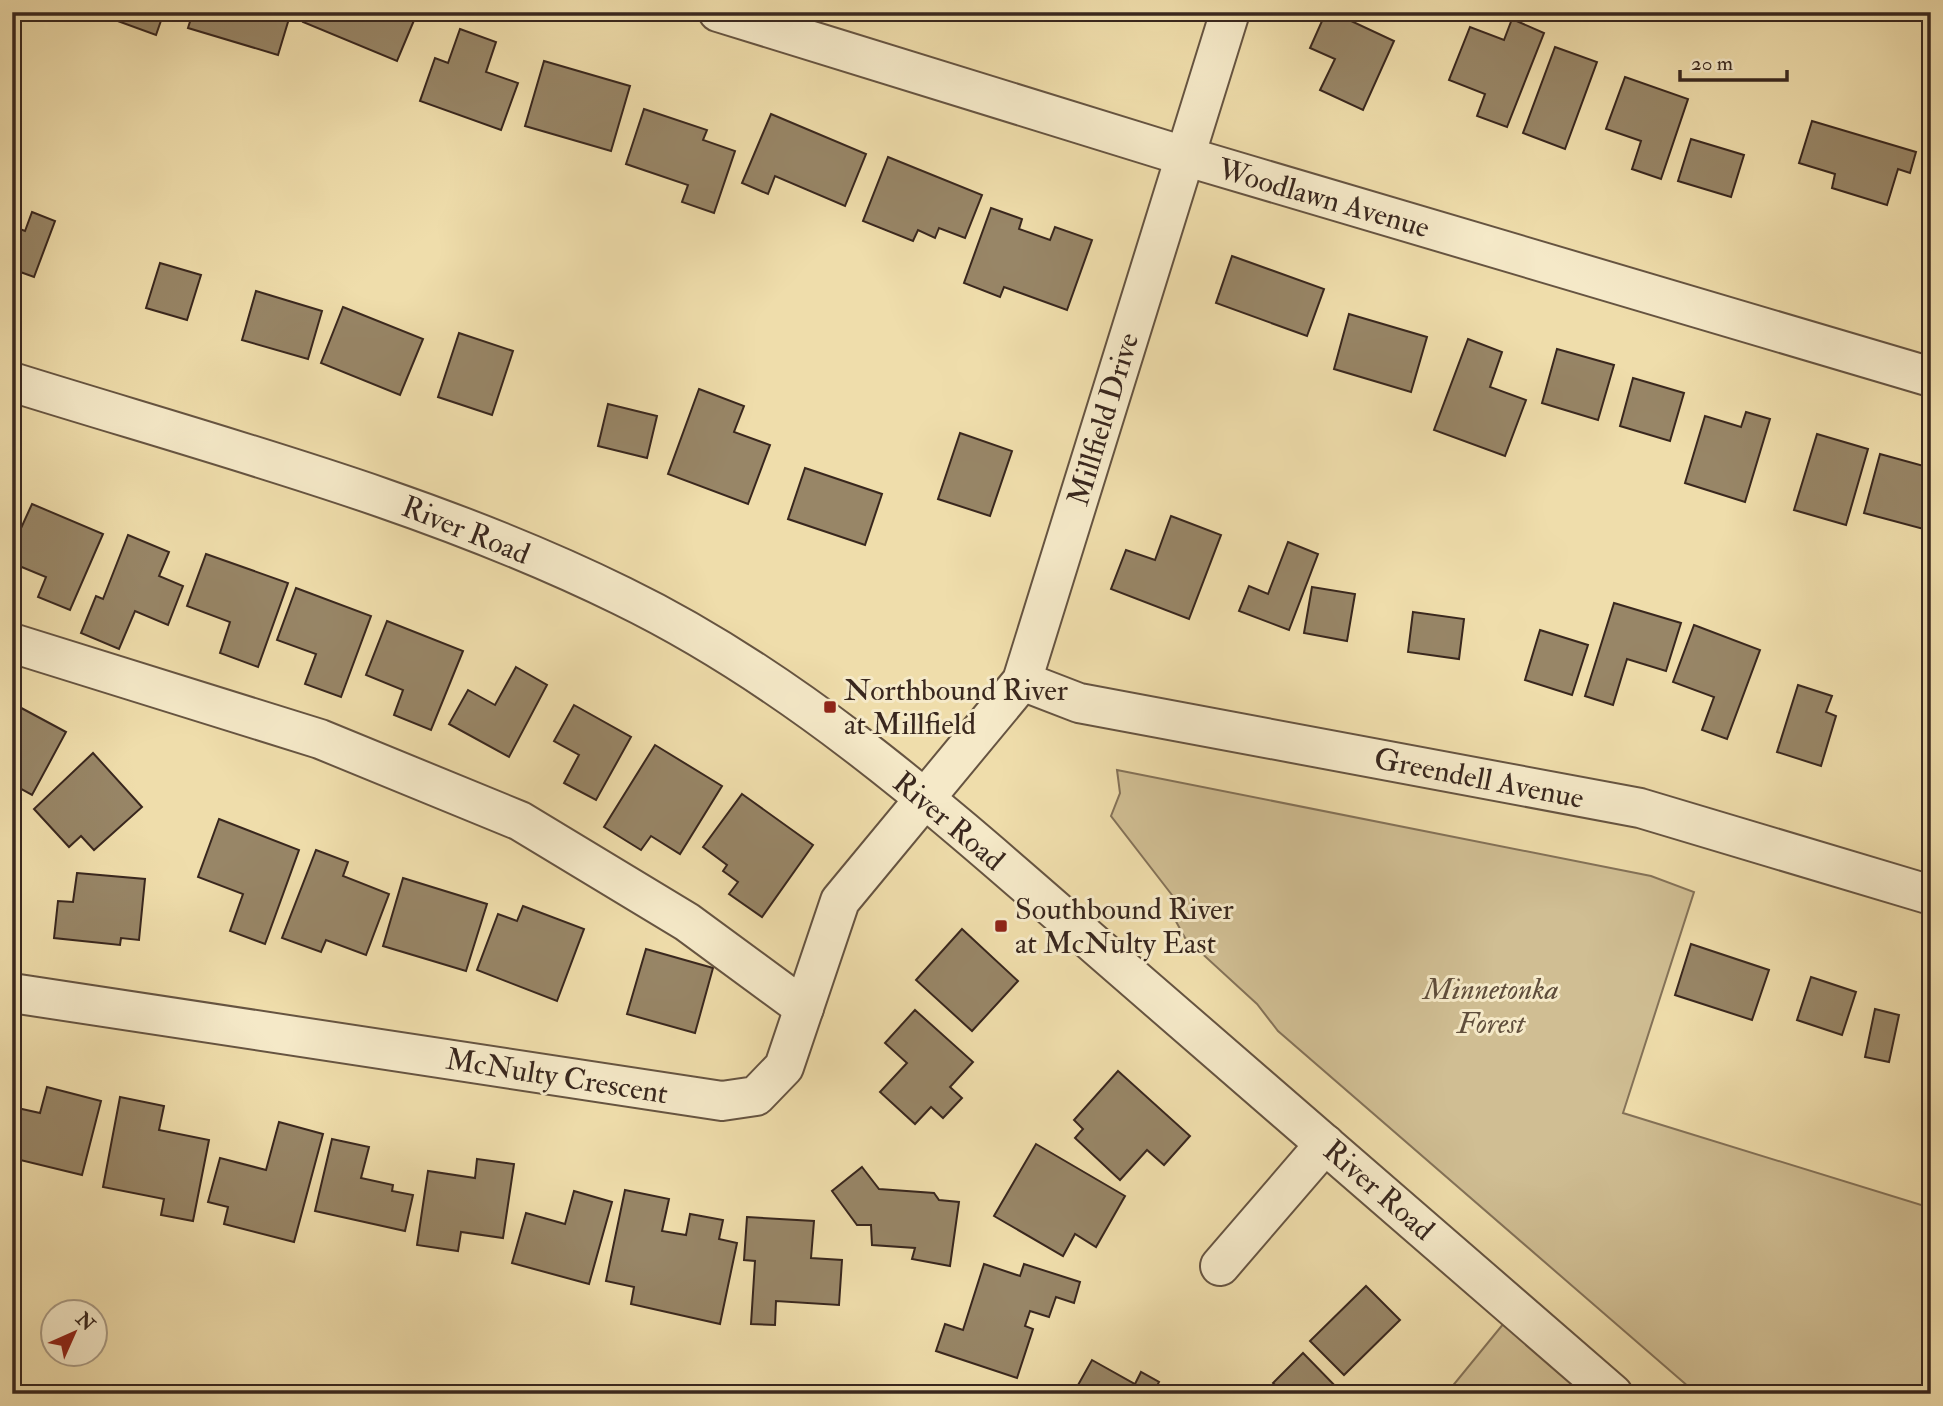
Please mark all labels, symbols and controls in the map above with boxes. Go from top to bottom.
scale bar [1680,38,1787,82]
text: 20 m [1691,50,1733,77]
street label: Woodlawn Avenue [1213,150,1434,246]
street label: Millfield Drive [1060,328,1147,510]
street label: River Road [396,488,535,573]
place label: Northbound River at Millfield [844,672,1068,743]
marker: Northbound River at Millfield [822,699,838,715]
street label: Greendell Avenue [1371,740,1587,817]
street label: River Road [885,764,1012,879]
place label: Southbound River at McNulty East [1015,891,1234,962]
marker: Southbound River at McNulty East [993,918,1009,934]
park label: Minnetonka Forest [1421,971,1559,1042]
street label: McNulty Crescent [443,1041,671,1112]
street label: River Road [1316,1132,1442,1249]
north arrow [38,1298,108,1368]
text: N [70,1306,101,1337]

